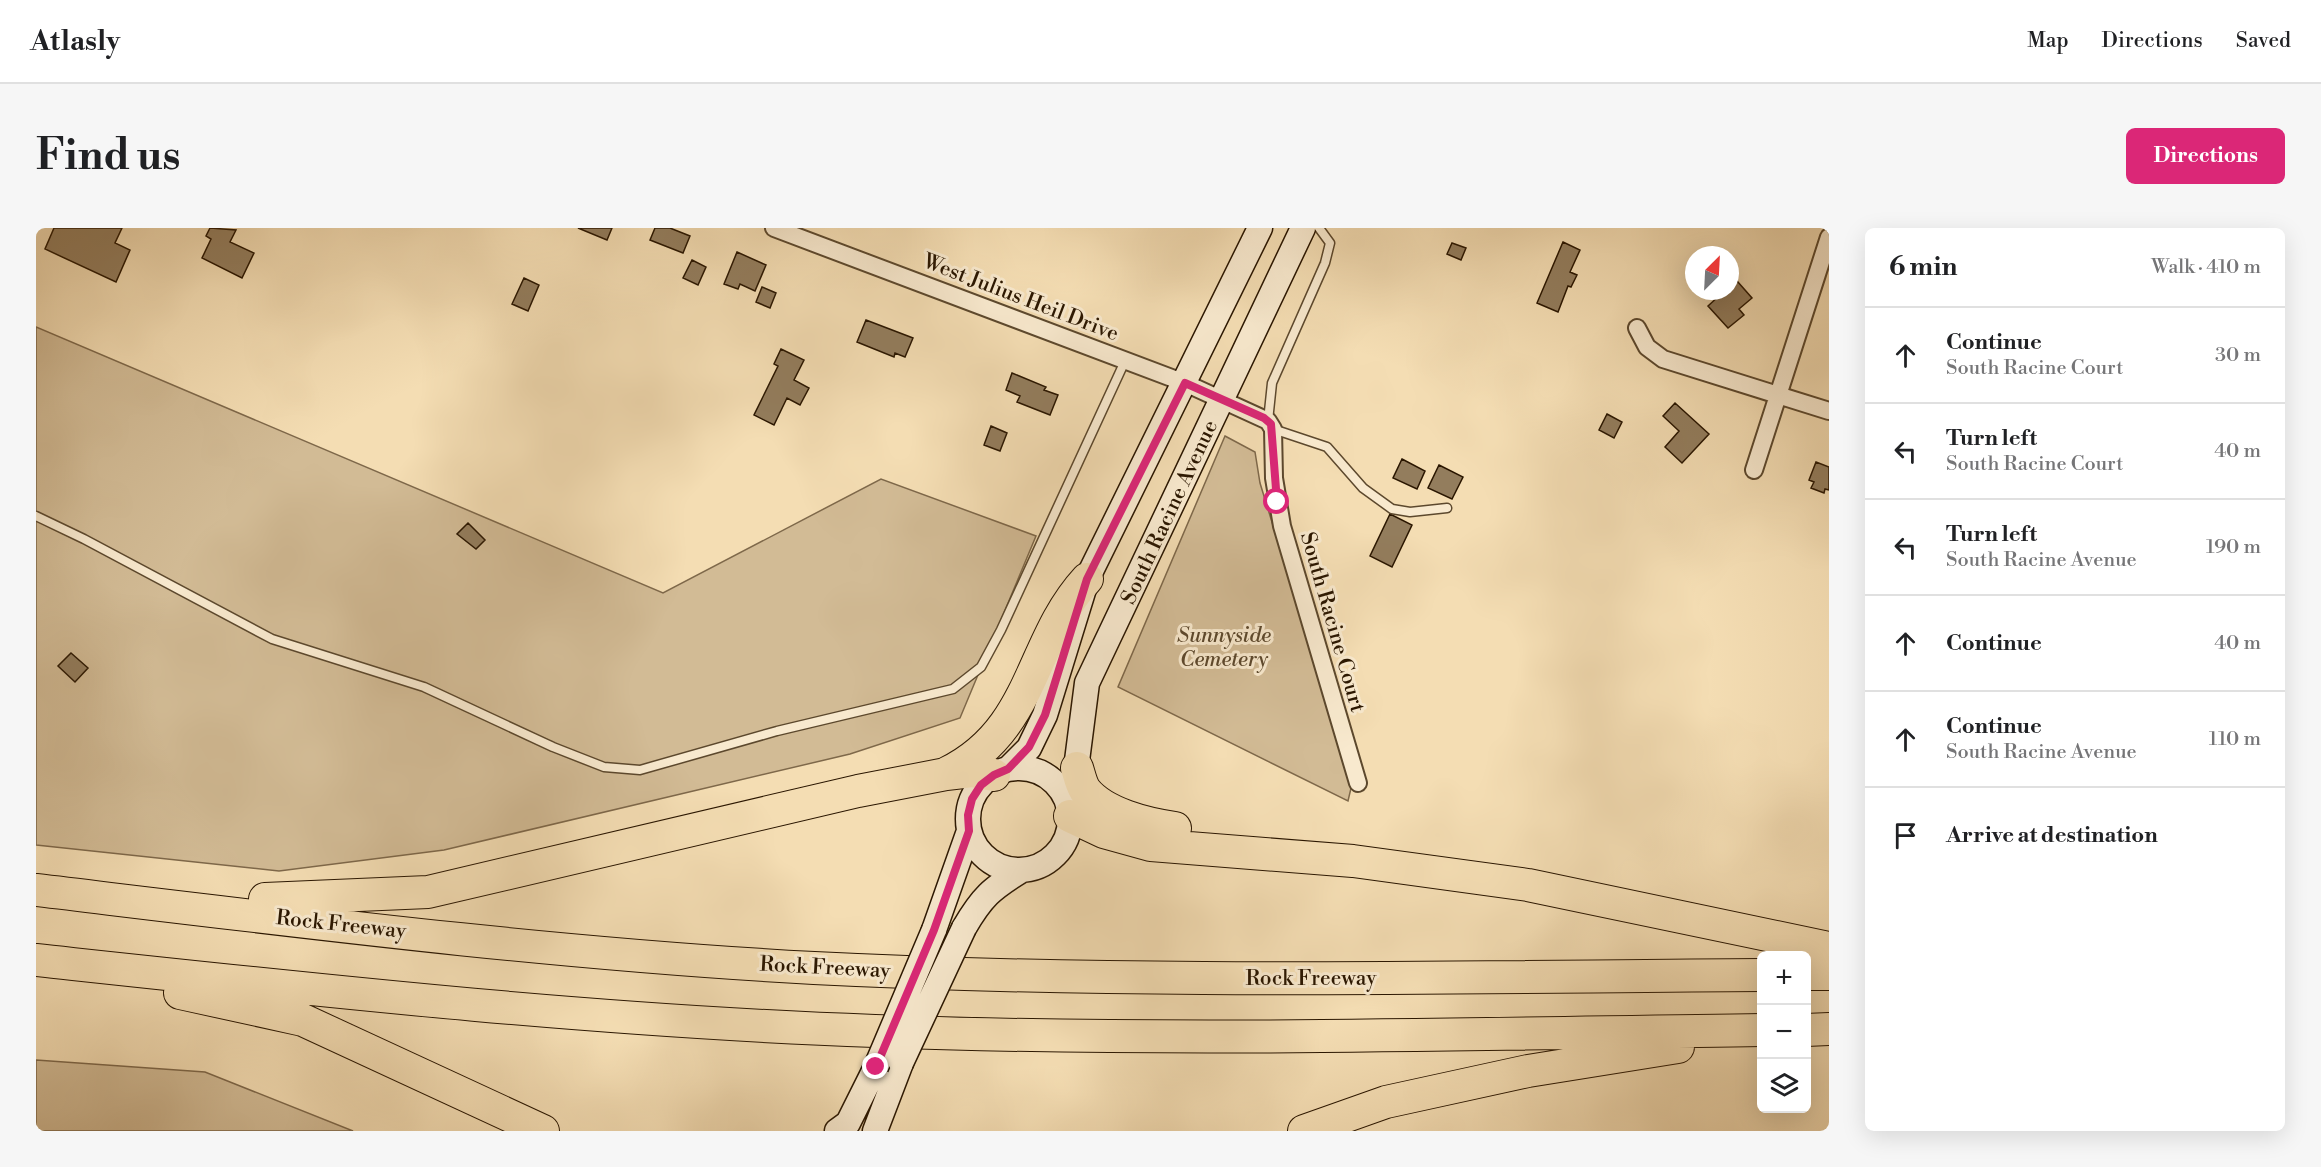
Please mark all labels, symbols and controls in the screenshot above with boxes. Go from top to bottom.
text: Atlasly [30,24,120,59]
text: Map [2027,28,2069,54]
text: Directions [2102,28,2203,54]
text: Saved [2236,28,2291,54]
button: Directions [2126,128,2285,184]
text: Find us [36,130,180,183]
north arrow [1685,246,1739,300]
street label: West Julius Heil Drive [918,248,1122,347]
text: 6 min [1889,251,1957,283]
text: Walk · 410 m [2151,255,2261,280]
text: Continue [1946,329,2042,356]
icon: ahead [1889,339,1922,372]
text: 30 m [2215,343,2261,368]
text: South Racine Court [1946,356,2123,381]
street label: South Racine Avenue [1116,416,1224,609]
text: Turn left [1946,425,2037,452]
icon: left [1889,435,1922,468]
text: 40 m [2214,439,2261,464]
text: South Racine Court [1946,452,2123,477]
route start [1263,488,1289,514]
text: Turn left [1946,521,2037,548]
street label: South Racine Court [1294,529,1370,716]
icon: left [1889,531,1922,564]
text: 190 m [2206,535,2261,560]
text: South Racine Avenue [1946,548,2137,573]
park label: Sunnyside Cemetery [1177,623,1271,673]
icon: ahead [1889,627,1922,660]
text: Continue [1946,630,2042,657]
text: 40 m [2214,631,2261,656]
text: Continue [1946,713,2042,740]
icon: ahead [1889,723,1922,756]
text: 110 m [2209,727,2261,752]
text: South Racine Avenue [1946,740,2137,765]
icon: arrive [1889,819,1922,852]
text: Arrive at destination [1946,822,2158,849]
street label: Rock Freeway [274,905,408,945]
map controls [1757,951,1811,1113]
button: + [1757,951,1811,1005]
street label: Rock Freeway [759,952,892,984]
street label: Rock Freeway [1246,966,1377,992]
button: − [1757,1005,1811,1059]
route end [862,1053,888,1079]
button: layers [1757,1059,1811,1113]

